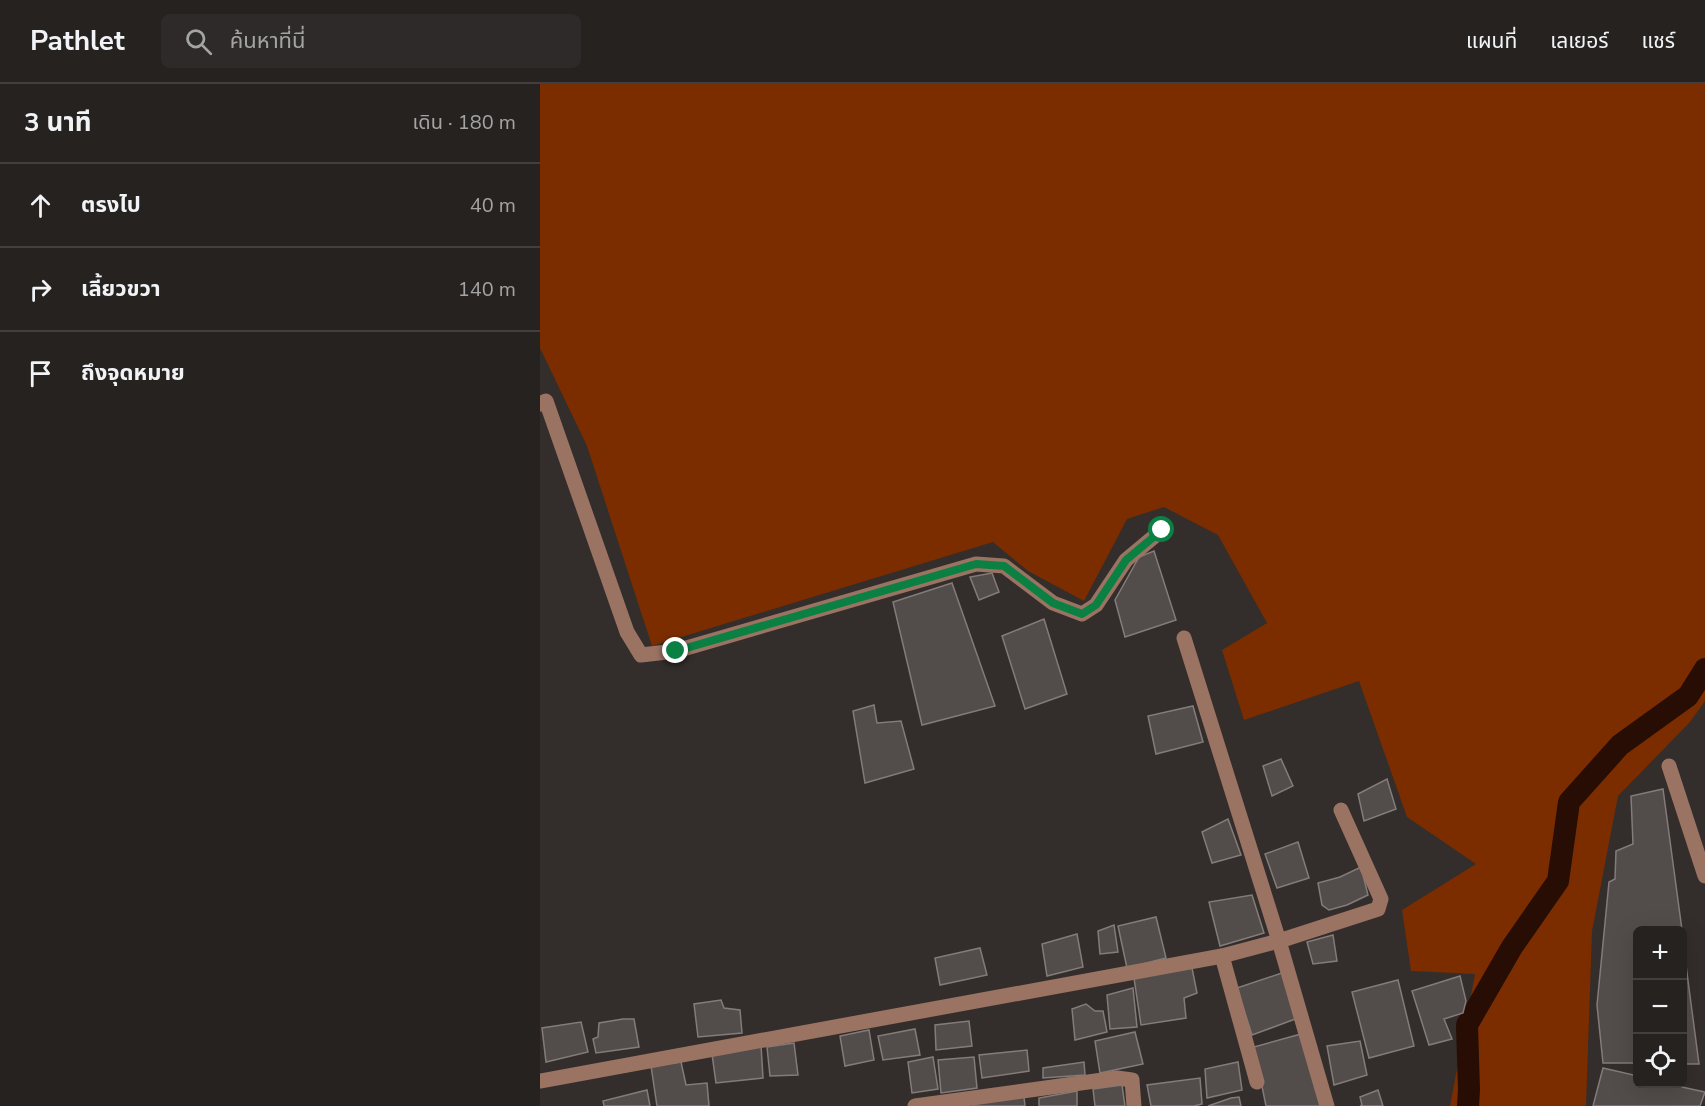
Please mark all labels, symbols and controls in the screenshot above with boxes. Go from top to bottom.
search box [161,14,581,68]
text: Pathlet [30,22,125,60]
icon: search [182,25,215,58]
text: ค้นหาที่นี่ [230,26,305,56]
text: แผนที่ [1466,27,1517,55]
text: เลเยอร์ [1550,27,1609,55]
text: แชร์ [1642,27,1675,55]
text: 3 นาที [24,105,91,140]
text: เดิน · 180 m [413,109,516,136]
icon: ahead [24,189,57,222]
text: ตรงไป [81,190,141,220]
text: 40 m [470,192,516,219]
icon: right [24,273,57,306]
text: เลี้ยวขวา [81,274,161,304]
text: 140 m [458,276,516,303]
icon: arrive [24,357,57,390]
text: ถึงจุดหมาย [81,358,185,388]
route start [1148,516,1174,542]
route end [662,637,688,663]
map controls [1633,926,1687,1088]
button: + [1633,926,1687,980]
button: − [1633,980,1687,1034]
button: locate [1633,1034,1687,1088]

